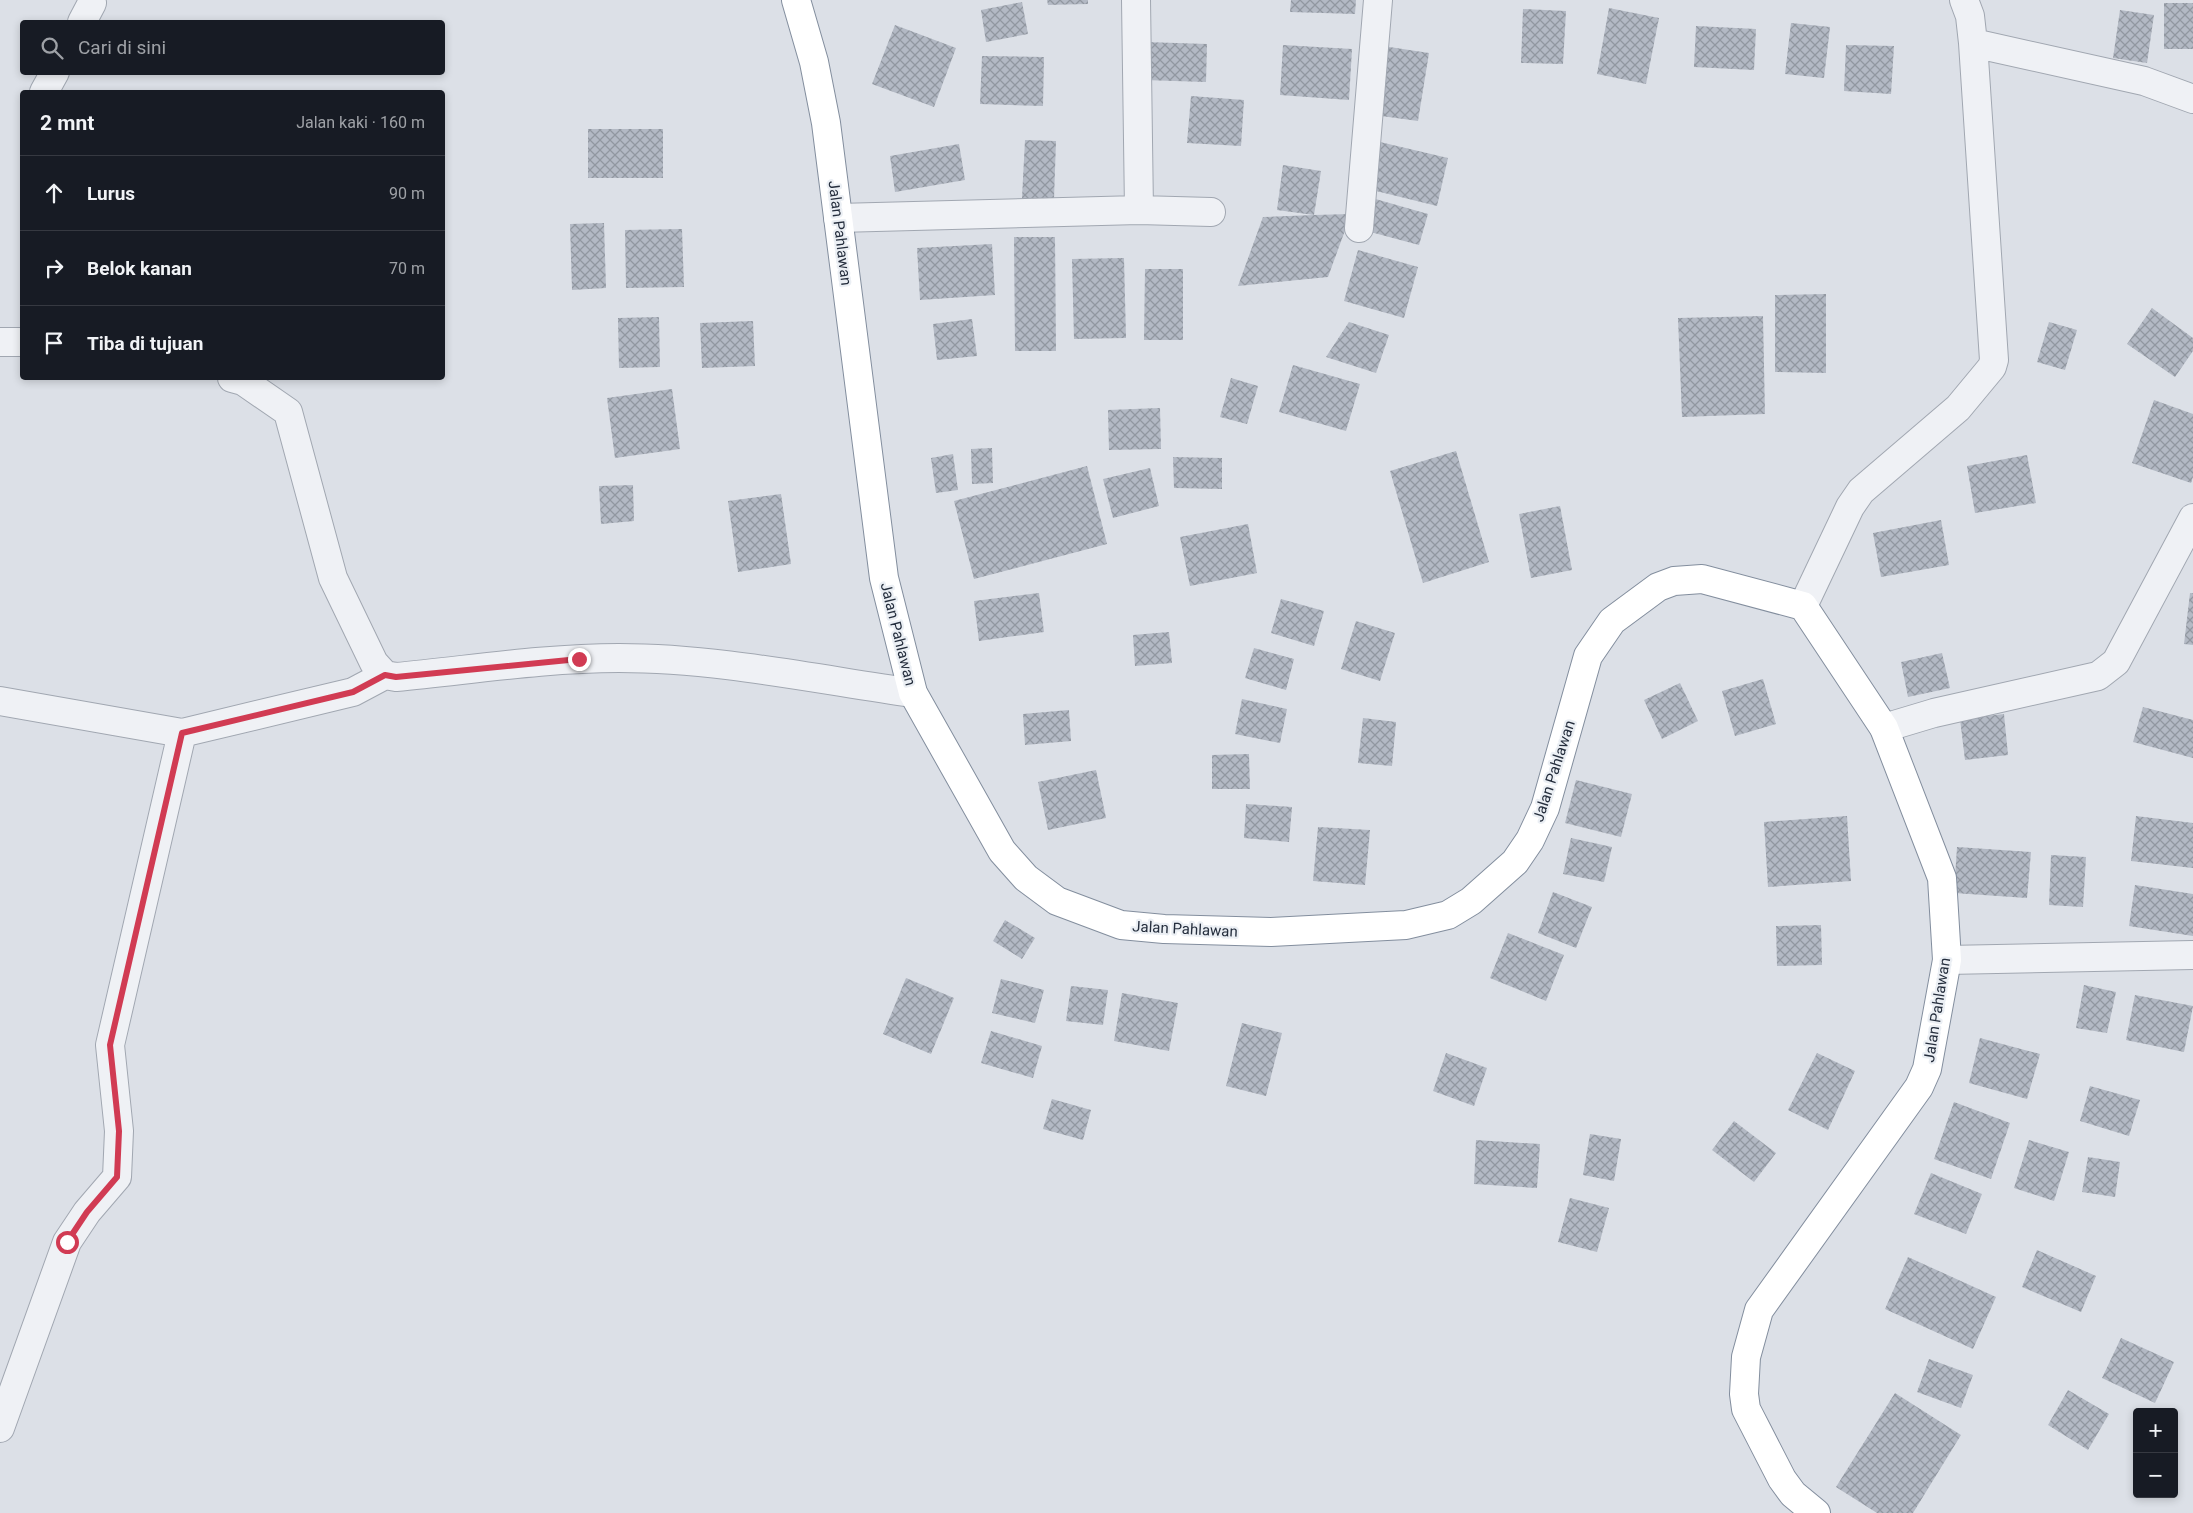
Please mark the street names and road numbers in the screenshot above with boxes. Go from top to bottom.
street label: Jalan Pahlawan [825,180,855,286]
street label: Jalan Pahlawan [876,581,920,687]
street label: Jalan Pahlawan [1529,718,1579,824]
street label: Jalan Pahlawan [1132,917,1238,941]
street label: Jalan Pahlawan [1920,956,1954,1064]

